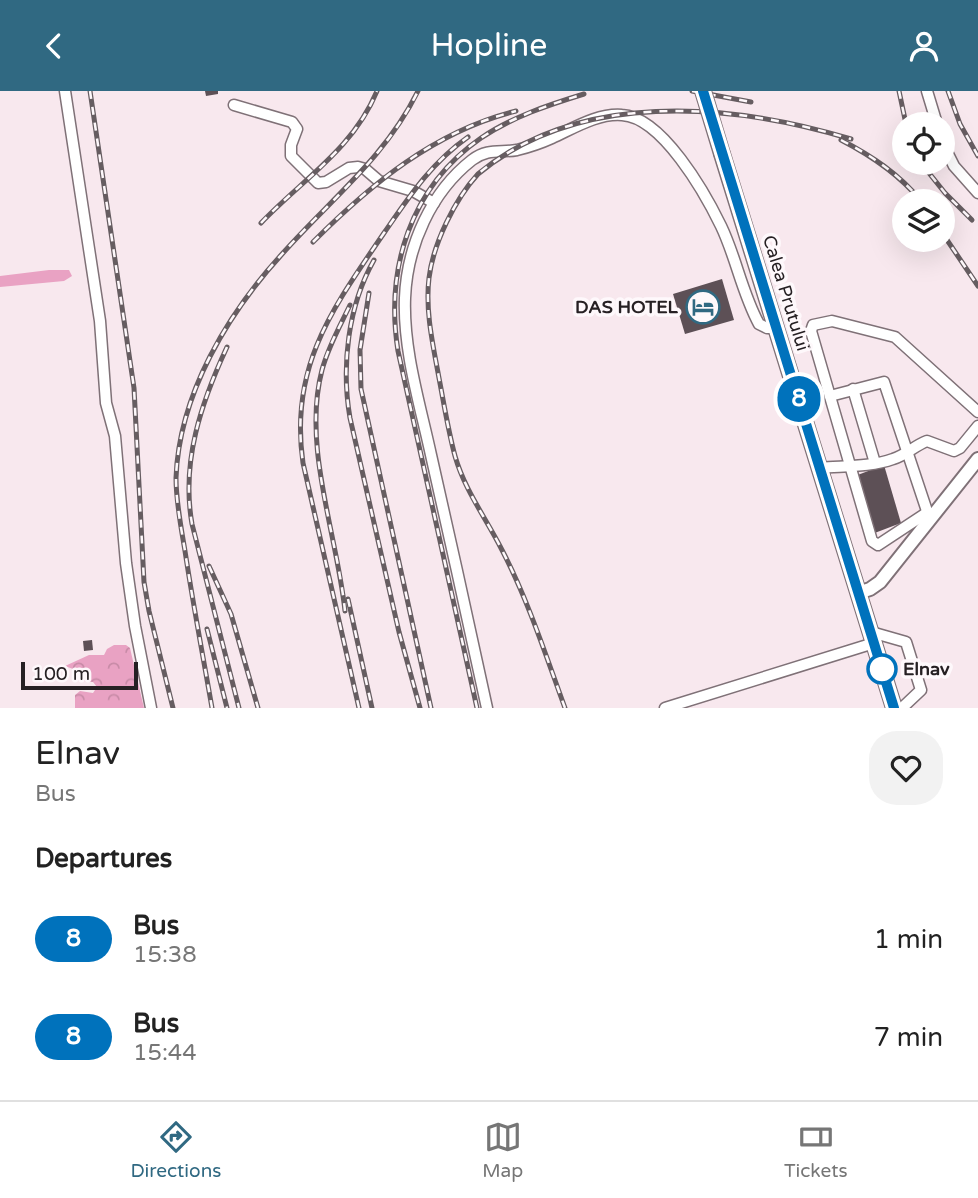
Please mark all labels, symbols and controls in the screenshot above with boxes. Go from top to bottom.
icon: back [35,27,73,65]
text: Hopline [431,27,547,65]
icon: person [905,27,943,65]
map controls [892,112,955,252]
button: locate [892,112,955,175]
button: layers [892,189,955,252]
street label: Calea Prutului [758,233,814,353]
hotel icon: DAS HOTEL [684,288,722,326]
place label: DAS HOTEL [575,296,679,318]
line badge: 8 [776,376,822,422]
text: 8 [791,384,807,413]
marker: Elnav [867,654,897,684]
place label: Elnav [903,658,950,680]
scale bar [21,659,138,691]
text: 100 m [32,663,90,685]
button: heart [869,731,943,805]
text: Elnav [35,734,120,773]
text: Bus [35,780,76,808]
text: Departures [35,843,172,874]
text: Bus [133,910,179,941]
text: 8 [66,924,81,953]
text: 1 min [874,924,943,955]
text: 15:38 [133,941,197,969]
text: Bus [133,1008,179,1039]
text: 8 [66,1022,81,1051]
text: 7 min [874,1022,943,1053]
text: 15:44 [133,1039,197,1067]
tab: Directions [130,1118,221,1182]
tab: Map [482,1118,523,1182]
tab: Tickets [784,1118,848,1182]

